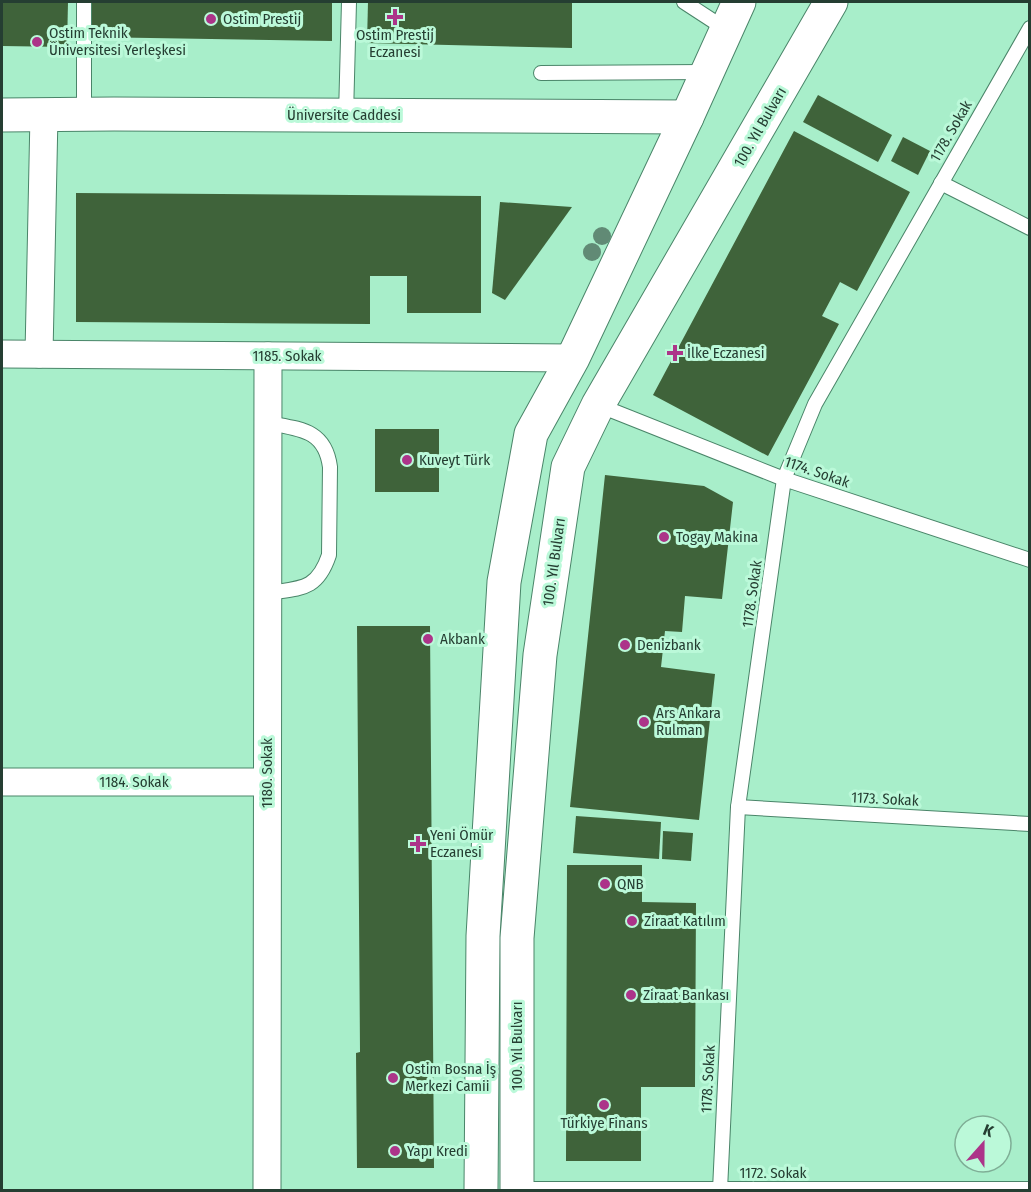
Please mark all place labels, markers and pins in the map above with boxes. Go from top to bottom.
place label: Ostim Prestij [223,10,301,28]
marker: Ostim Prestij Eczanesi [388,10,402,24]
marker: Ostim Prestij [204,12,218,26]
place label: Ostim Teknik Üniversitesi Yerleşkesi [49,24,186,59]
place label: Ostim Prestij Eczanesi [356,26,434,61]
marker: Ostim Teknik Üniversitesi Yerleşkesi [30,35,44,49]
place label: İlke Eczanesi [687,344,764,362]
marker: İlke Eczanesi [668,346,682,360]
place label: Kuveyt Türk [419,451,490,469]
marker: Kuveyt Türk [400,453,414,467]
place label: Togay Makina [676,528,758,546]
marker: Togay Makina [657,530,671,544]
place label: Akbank [440,630,485,648]
marker: Akbank [421,632,435,646]
place label: Denizbank [637,636,701,654]
marker: Denizbank [618,638,632,652]
place label: Ars Ankara Rulman [656,704,721,739]
marker: Ars Ankara Rulman [637,715,651,729]
place label: Yeni Ömür Eczanesi [430,826,494,861]
marker: Yeni Ömür Eczanesi [411,837,425,851]
place label: QNB [617,875,644,893]
marker: QNB [598,877,612,891]
place label: Ziraat Katılım [644,912,726,930]
marker: Ziraat Katılım [625,914,639,928]
place label: Ziraat Bankası [643,986,729,1004]
marker: Ziraat Bankası [624,988,638,1002]
place label: Ostim Bosna İş Merkezi Camii [405,1060,496,1095]
marker: Ostim Bosna İş Merkezi Camii [386,1071,400,1085]
marker: Türkiye Finans [597,1098,611,1112]
place label: Türkiye Finans [560,1114,648,1132]
place label: Yapı Kredi [407,1142,468,1160]
marker: Yapı Kredi [388,1144,402,1158]

